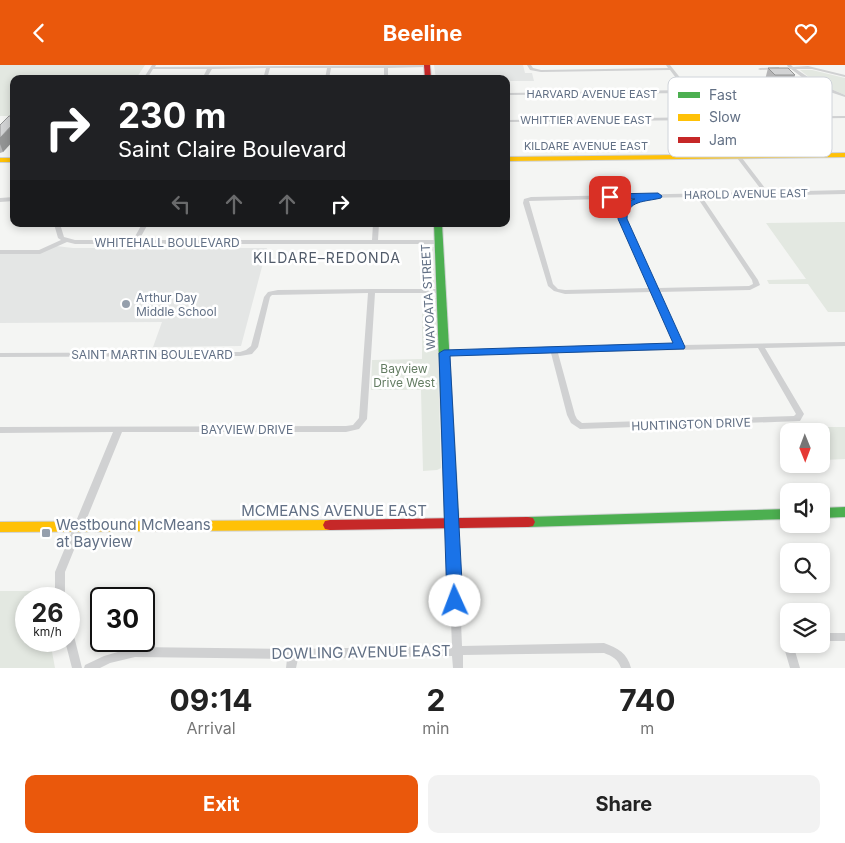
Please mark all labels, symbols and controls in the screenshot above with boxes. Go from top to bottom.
icon: back [25,19,53,47]
icon: heart [792,19,820,47]
text: Beeline [383,20,462,46]
legend [668,77,832,157]
text: Fast [709,86,737,103]
street label: HARVARD AVENUE EAST [527,87,657,101]
text: 230 m [118,94,226,136]
icon: right [35,95,100,160]
text: Slow [709,108,741,125]
street label: WHITTIER AVENUE EAST [520,113,652,127]
text: Jam [709,131,737,148]
text: Saint Claire Boulevard [118,136,347,162]
street label: KILDARE AVENUE EAST [524,139,648,153]
pin [589,176,631,218]
icon: arrive [596,183,624,211]
street label: HAROLD AVENUE EAST [684,186,808,202]
icon: left [167,190,195,218]
icon: ahead [220,190,248,218]
icon: ahead [273,190,301,218]
icon: right [326,190,354,218]
street label: WHITEHALL BOULEVARD [94,235,240,250]
street label: WAYOATA STREET [418,243,438,350]
district label: KILDARE–REDONDA [253,249,401,266]
place label: Arthur Day Middle School [136,290,217,319]
marker: Arthur Day Middle School [120,298,132,310]
street label: SAINT MARTIN BOULEVARD [71,347,233,362]
park label: Bayview Drive West [373,361,435,390]
street label: HUNTINGTON DRIVE [631,414,751,434]
street label: BAYVIEW DRIVE [201,422,293,437]
north arrow [780,423,830,473]
map controls [780,423,830,653]
button: sound [780,483,830,533]
street label: MCMEANS AVENUE EAST [241,501,427,520]
place label: Westbound McMeans at Bayview [56,515,211,551]
marker: Westbound McMeans at Bayview [40,527,52,539]
button: search [780,543,830,593]
position arrow [428,574,480,626]
speed limit sign: 30 [90,587,155,652]
text: 26 [32,598,63,628]
button: layers [780,603,830,653]
text: km/h [33,624,62,639]
street label: DOWLING AVENUE EAST [271,641,451,663]
text: 09:14 [170,682,253,718]
text: 2 [426,682,445,718]
text: 740 [619,682,675,718]
text: Arrival [186,718,236,738]
text: min [422,718,450,738]
text: m [640,718,654,738]
button: Exit [25,775,418,833]
button: Share [428,775,820,833]

